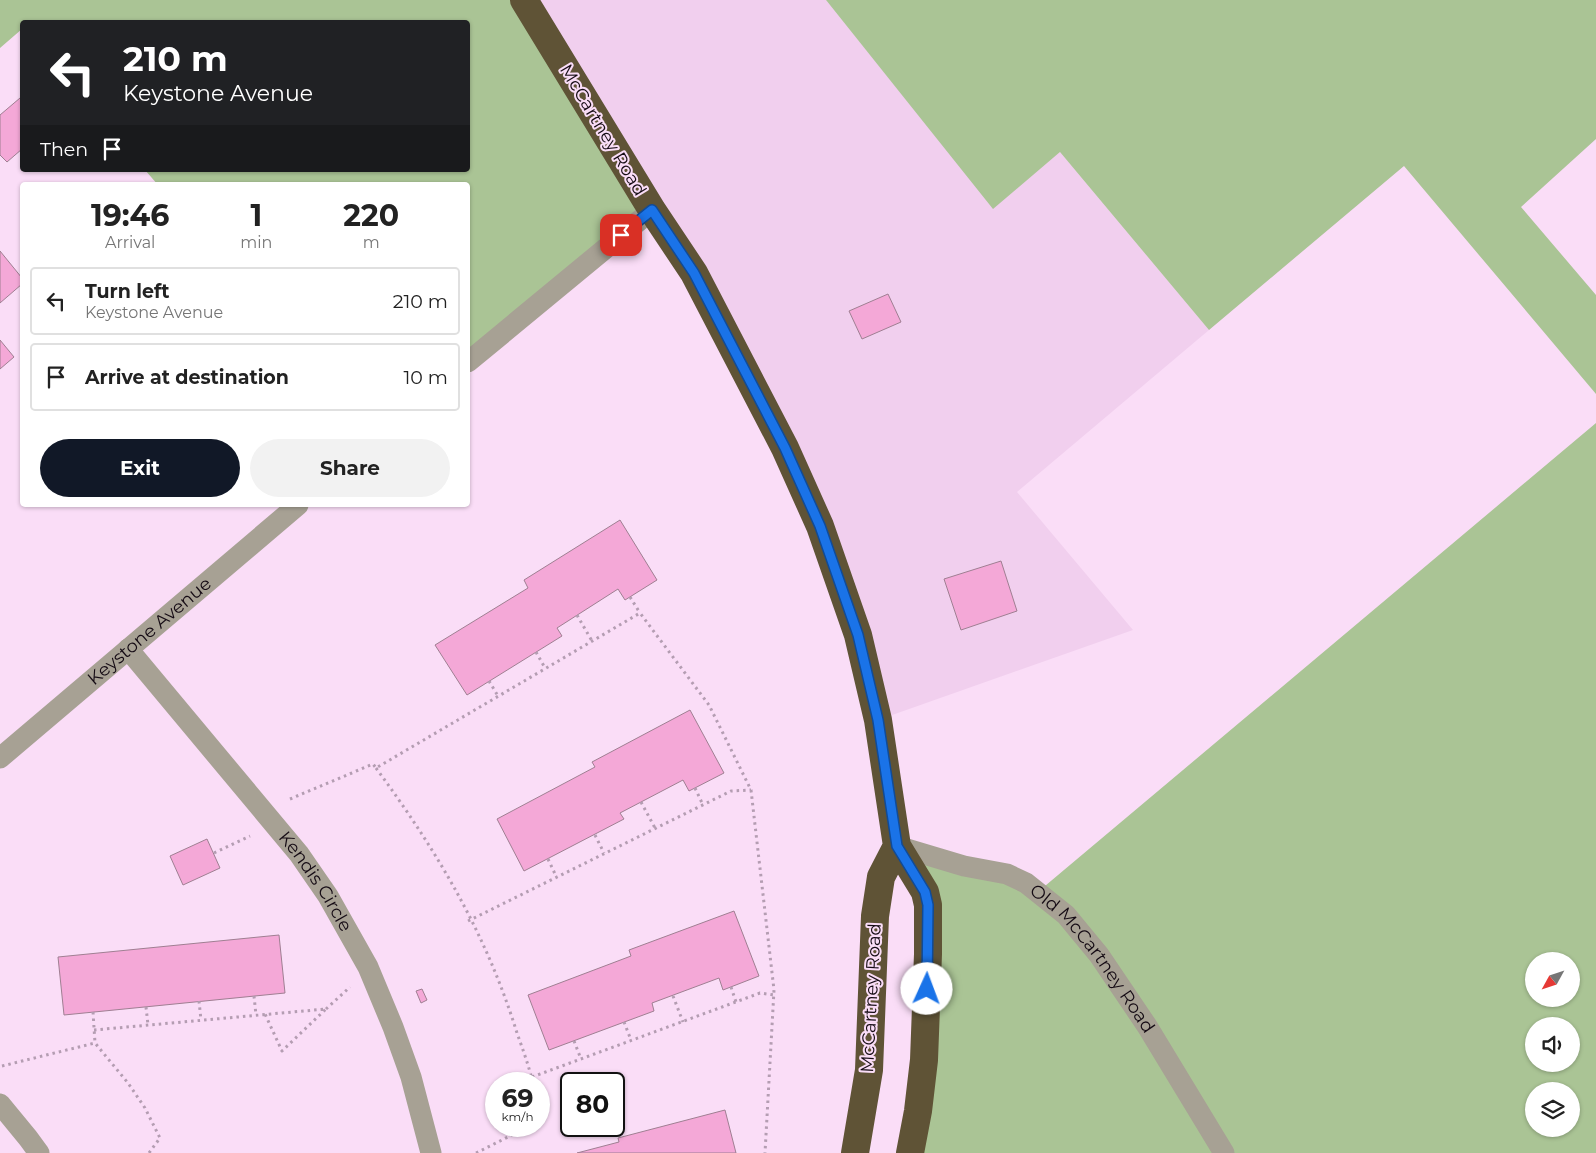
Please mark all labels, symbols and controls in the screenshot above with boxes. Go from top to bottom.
text: 210 m [123,37,228,80]
icon: left [40,40,105,105]
street label: McCartney Road [555,60,651,200]
text: Keystone Avenue [123,80,313,107]
icon: arrive [98,135,126,163]
text: Then [40,138,88,161]
text: 19:46 [91,197,169,234]
text: 1 [250,197,262,234]
text: 220 [343,197,399,234]
pin [600,214,642,256]
icon: arrive [607,221,635,249]
text: Arrival [105,233,155,252]
text: min [240,233,272,252]
text: m [363,233,380,252]
text: Turn left [85,280,170,303]
icon: left [42,287,70,315]
text: 210 m [393,290,448,313]
text: Keystone Avenue [85,303,223,322]
icon: arrive [42,363,70,391]
text: Arrive at destination [85,366,289,389]
text: 10 m [403,366,448,389]
button: Exit [40,439,240,497]
button: Share [250,439,450,497]
street label: Keystone Avenue [83,572,216,690]
street label: Kendis Circle [274,827,357,936]
street label: Old McCartney Road [1025,879,1159,1037]
street label: McCartney Road [856,923,886,1073]
north arrow [1525,952,1580,1008]
map controls [1525,952,1580,1137]
position arrow [900,962,952,1014]
button: sound [1525,1017,1580,1072]
speed limit sign: 80 [560,1072,625,1137]
button: layers [1525,1082,1580,1137]
text: 69 [502,1083,533,1113]
text: km/h [501,1109,534,1124]

